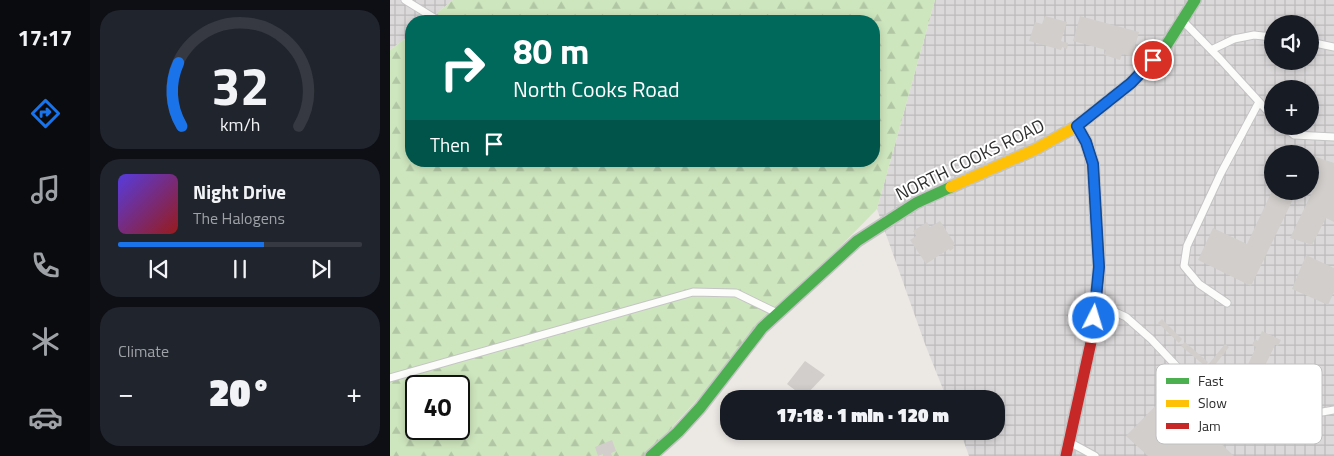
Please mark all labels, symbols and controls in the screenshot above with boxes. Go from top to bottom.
map controls [1264,15,1319,200]
button: sound [1264,15,1319,70]
text: 17:17 [18,21,72,55]
text: 80 m [513,24,589,78]
icon: right [430,35,495,100]
pin [1132,39,1174,81]
text: 32 [211,46,269,125]
icon: arrive [1139,46,1167,74]
text: North Cooks Road [513,72,680,106]
button: + [1264,80,1319,135]
icon: directions [28,96,63,131]
text: km/h [220,111,260,138]
street label: NORTH COOKS ROAD [891,112,1049,207]
text: Then [430,130,470,159]
icon: arrive [480,130,508,158]
button: − [1264,145,1319,200]
icon: music [28,172,63,207]
text: Night Drive [193,177,286,206]
text: The Halogens [193,206,285,230]
icon: phone [28,248,63,283]
icon: previous [145,255,173,283]
icon: pause [226,255,254,283]
icon: next [307,255,335,283]
position arrow [1067,291,1119,343]
icon: climate [28,324,63,359]
text: Climate [118,339,169,363]
text: 20° [209,363,271,421]
legend [1156,364,1322,444]
text: Fast [1198,370,1223,391]
text: − [118,371,134,414]
text: + [346,371,362,414]
speed limit sign: 40 [405,375,470,440]
text: Slow [1198,392,1227,413]
icon: car [28,400,63,435]
text: 17:18 · 1 min · 120 m [776,400,949,429]
text: Jam [1198,415,1221,436]

